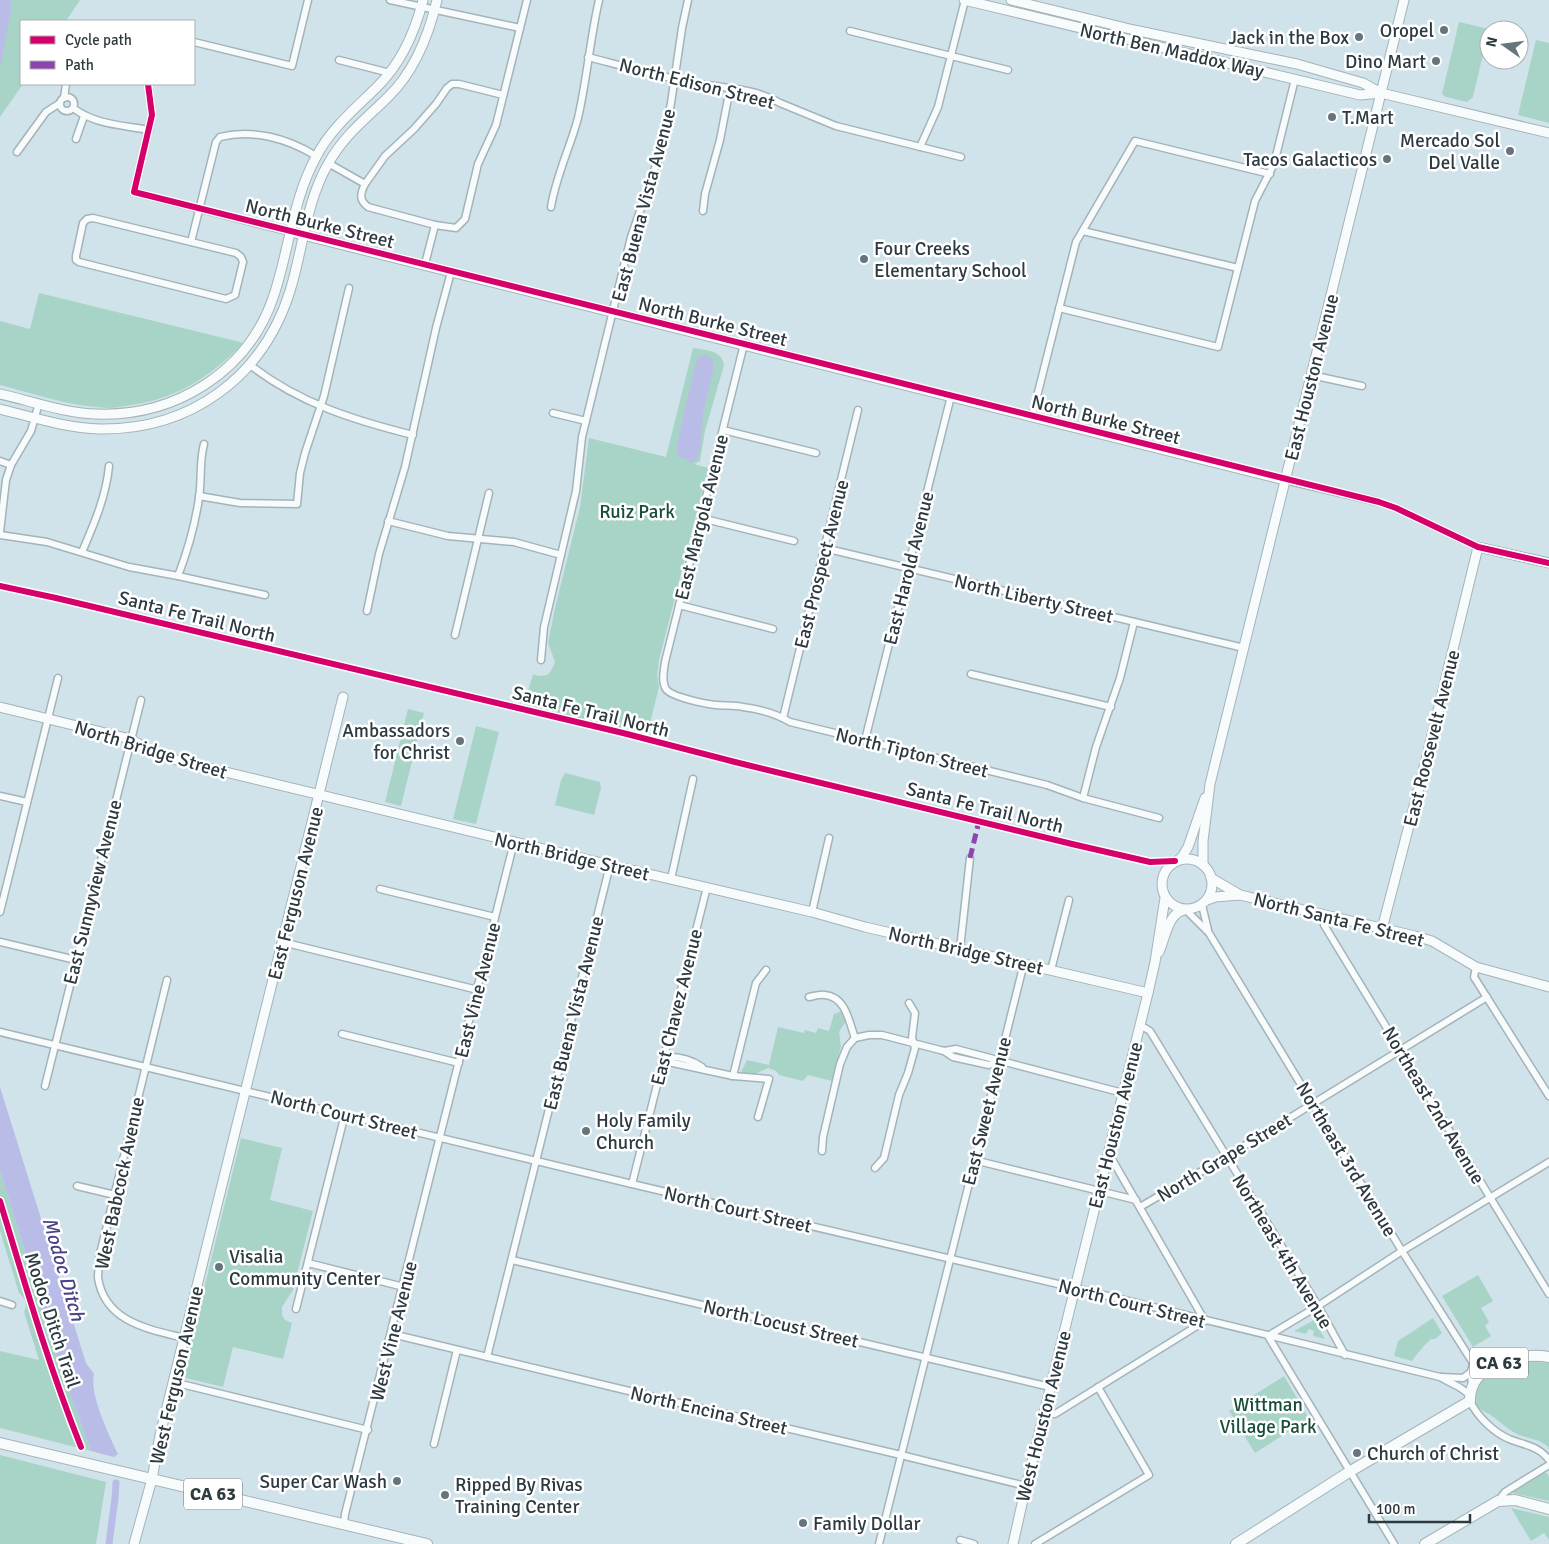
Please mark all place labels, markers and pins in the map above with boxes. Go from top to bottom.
place label: Oropel [1380,19,1434,43]
marker: Oropel [1438,24,1450,36]
place label: Jack in the Box [1229,26,1349,50]
marker: Jack in the Box [1353,31,1365,43]
place label: Dino Mart [1345,50,1426,74]
marker: Dino Mart [1430,55,1442,67]
place label: T.Mart [1342,106,1394,130]
marker: T.Mart [1326,111,1338,123]
place label: Mercado Sol Del Valle [1400,129,1500,175]
marker: Mercado Sol Del Valle [1504,145,1516,157]
place label: Tacos Galacticos [1243,148,1377,172]
marker: Tacos Galacticos [1381,153,1393,165]
place label: Four Creeks Elementary School [874,237,1027,283]
marker: Four Creeks Elementary School [858,253,870,265]
place label: Ambassadors for Christ [342,719,450,765]
marker: Ambassadors for Christ [454,735,466,747]
place label: Holy Family Church [596,1109,691,1155]
marker: Holy Family Church [580,1125,592,1137]
place label: Visalia Community Center [229,1245,380,1291]
marker: Visalia Community Center [213,1261,225,1273]
place label: Church of Christ [1367,1442,1499,1466]
marker: Church of Christ [1351,1447,1363,1459]
place label: Super Car Wash [259,1470,387,1494]
place label: Ripped By Rivas Training Center [455,1473,583,1519]
marker: Super Car Wash [391,1475,403,1487]
marker: Ripped By Rivas Training Center [439,1489,451,1501]
place label: Family Dollar [813,1512,920,1536]
marker: Family Dollar [797,1517,809,1529]

